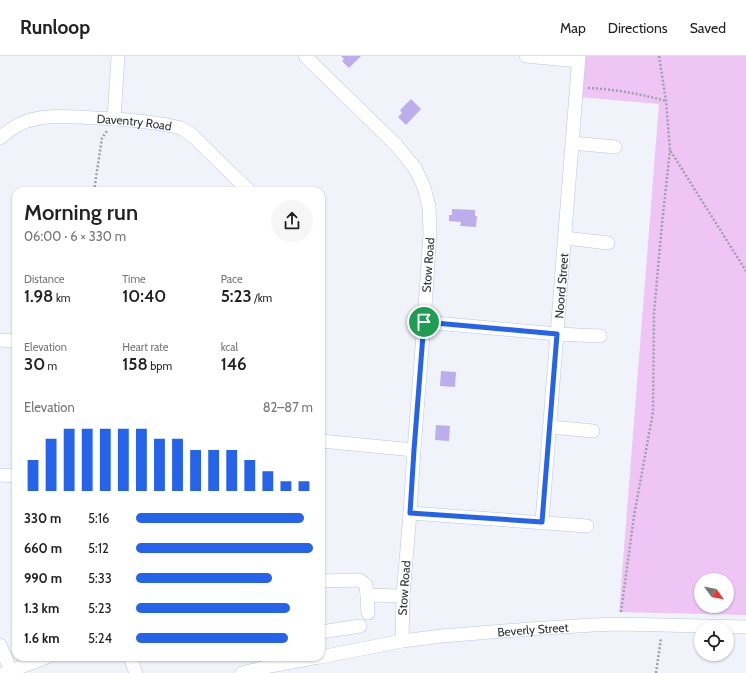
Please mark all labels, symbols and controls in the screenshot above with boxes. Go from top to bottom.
text: Runloop [20,16,90,39]
text: Map [560,19,586,37]
text: Directions [608,19,668,37]
text: Saved [690,19,726,37]
street label: Daventry Road [96,111,173,133]
text: Morning run [24,199,138,226]
button: share [271,200,313,242]
text: 06:00 · 6 × 330 m [24,228,126,244]
street label: Stow Road [419,237,437,293]
street label: Noord Street [551,253,571,319]
text: Distance [24,272,65,286]
text: Time [122,272,146,286]
text: Pace [221,272,243,286]
text: 1.98 [24,286,53,306]
text: 10:40 [122,286,166,306]
text: 5:23 [221,286,252,306]
text: km [53,291,70,305]
text: /km [252,291,272,305]
pin [407,305,441,339]
icon: arrive [413,311,435,333]
text: Elevation [24,340,67,354]
text: Heart rate [122,340,168,354]
text: kcal [221,340,238,354]
text: 30 [24,354,45,374]
text: 158 [122,354,148,374]
text: 146 [221,354,247,374]
text: m [45,359,57,373]
text: bpm [148,359,172,373]
text: Elevation [24,399,75,415]
text: 82–87 m [263,399,313,415]
text: 330 m [24,510,61,526]
text: 5:16 [88,510,109,526]
text: 660 m [24,540,62,556]
text: 5:12 [88,540,109,556]
street label: Stow Road [395,560,413,616]
text: 990 m [24,570,62,586]
text: 5:33 [88,570,112,586]
north arrow [694,573,734,613]
map controls [694,573,734,661]
text: 1.3 km [24,600,59,616]
text: 5:23 [88,600,112,616]
street label: Beverly Street [497,619,569,639]
button: locate [694,621,734,661]
text: 1.6 km [24,630,60,646]
text: 5:24 [88,630,112,646]

